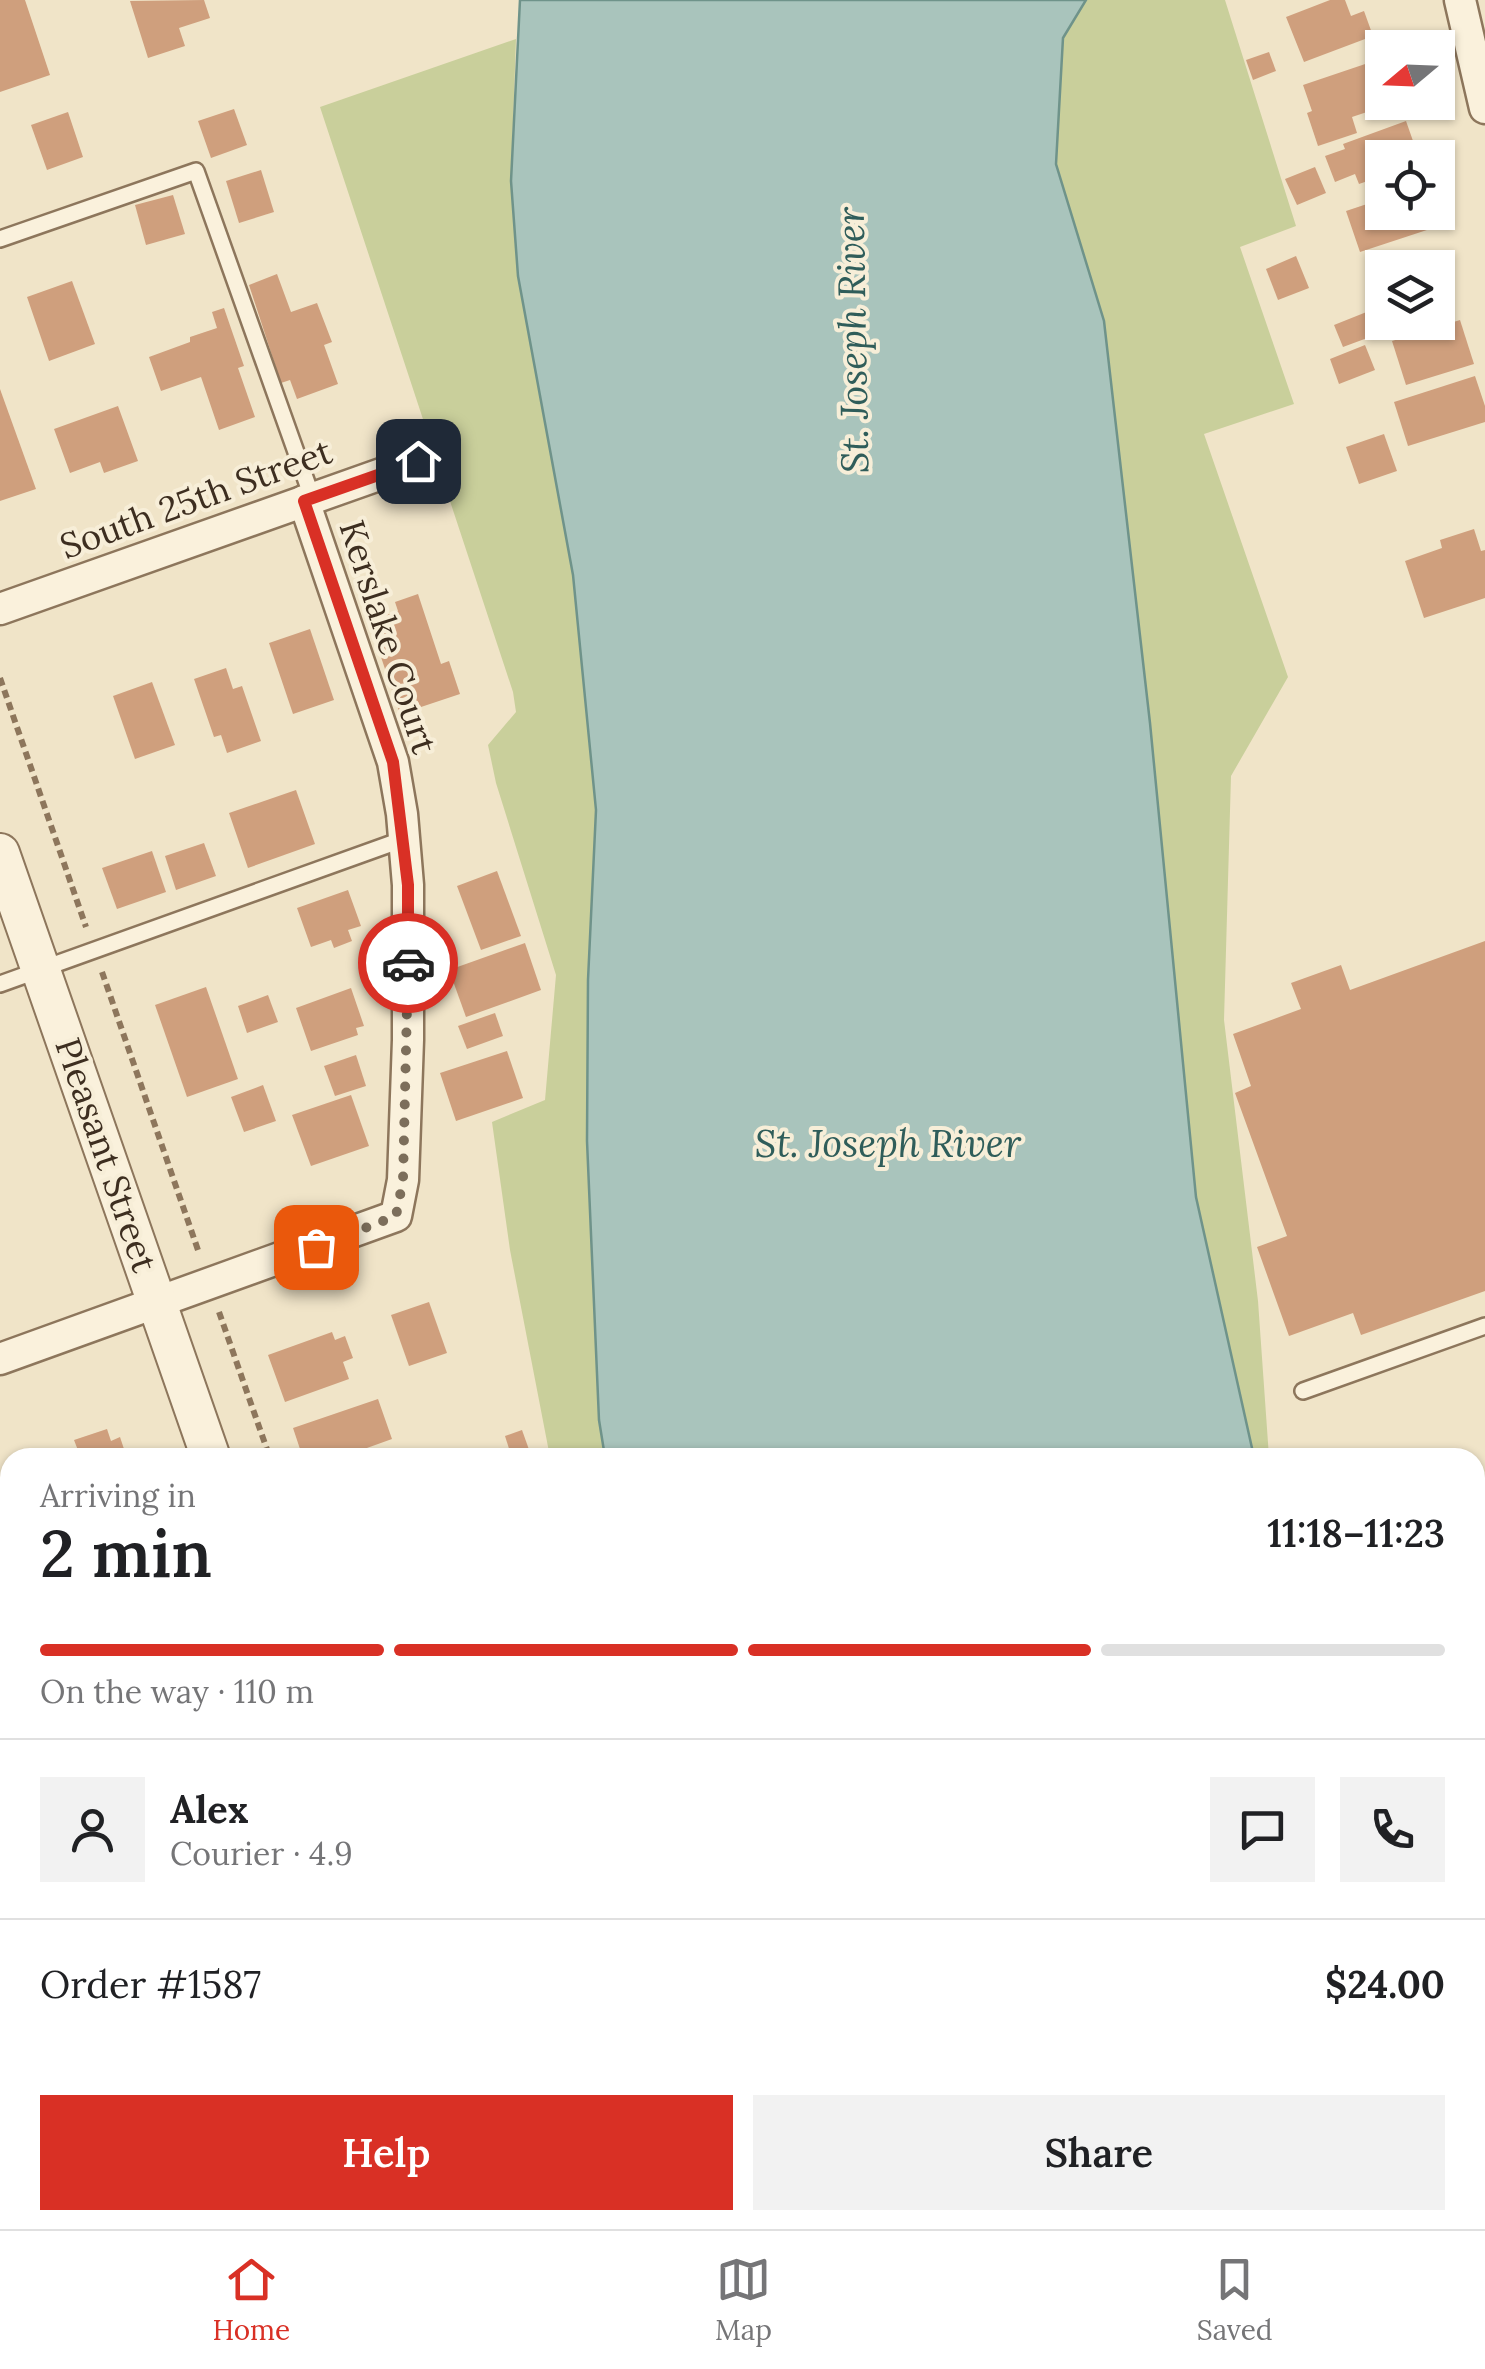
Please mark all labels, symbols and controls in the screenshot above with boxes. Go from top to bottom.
north arrow [1365,30,1455,120]
map controls [1365,30,1455,340]
button: locate [1365,140,1455,230]
water label: St. Joseph River [826,206,878,474]
button: layers [1365,250,1455,340]
pin [376,419,461,504]
street label: South 25th Street [54,428,338,569]
icon: home [391,434,446,489]
street label: Kerslake Court [330,514,448,760]
courier [358,913,458,1013]
icon: car [381,936,436,991]
street label: Pleasant Street [45,1032,168,1278]
water label: St. Joseph River [755,1119,1022,1167]
pin [274,1205,359,1290]
icon: bag [289,1220,344,1275]
text: Arriving in [40,1475,196,1516]
text: 11:18–11:23 [1267,1509,1445,1557]
text: 2 min [40,1512,212,1595]
text: On the way · 110 m [40,1671,314,1712]
button: person [40,1777,145,1882]
button: chat [1210,1777,1315,1882]
button: phone [1340,1777,1445,1882]
text: Alex [170,1785,249,1833]
text: Courier · 4.9 [170,1833,353,1874]
text: Order #1587 [40,1960,261,2008]
text: $24.00 [1325,1960,1445,2008]
button: Help [40,2095,733,2210]
button: Share [753,2095,1445,2210]
tab: Home [212,2252,290,2348]
tab: Map [715,2252,772,2348]
tab: Saved [1197,2252,1273,2348]

